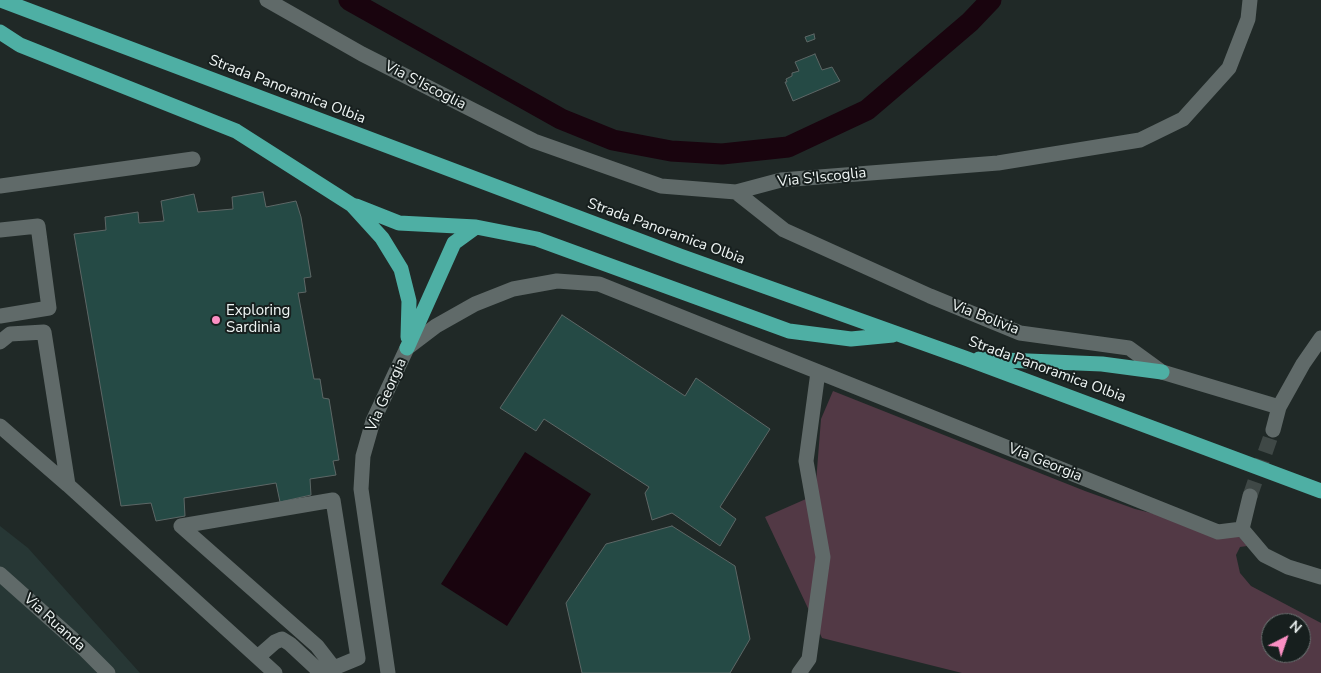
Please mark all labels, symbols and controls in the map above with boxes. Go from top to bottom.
street label: Strada Panoramica Olbia [206,52,368,128]
street label: Via S'Iscoglia [381,58,469,114]
street label: Via S'Iscoglia [777,164,867,192]
street label: Strada Panoramica Olbia [585,195,747,269]
street label: Via Bolivia [949,297,1021,339]
place label: Exploring Sardinia [226,302,290,337]
marker: Exploring Sardinia [210,314,222,326]
street label: Strada Panoramica Olbia [966,333,1128,407]
street label: Via Georgia [363,356,411,434]
street label: Via Georgia [1005,440,1085,486]
street label: Via Ruanda [19,590,89,656]
north arrow [1261,613,1311,663]
text: N [1285,616,1306,638]

